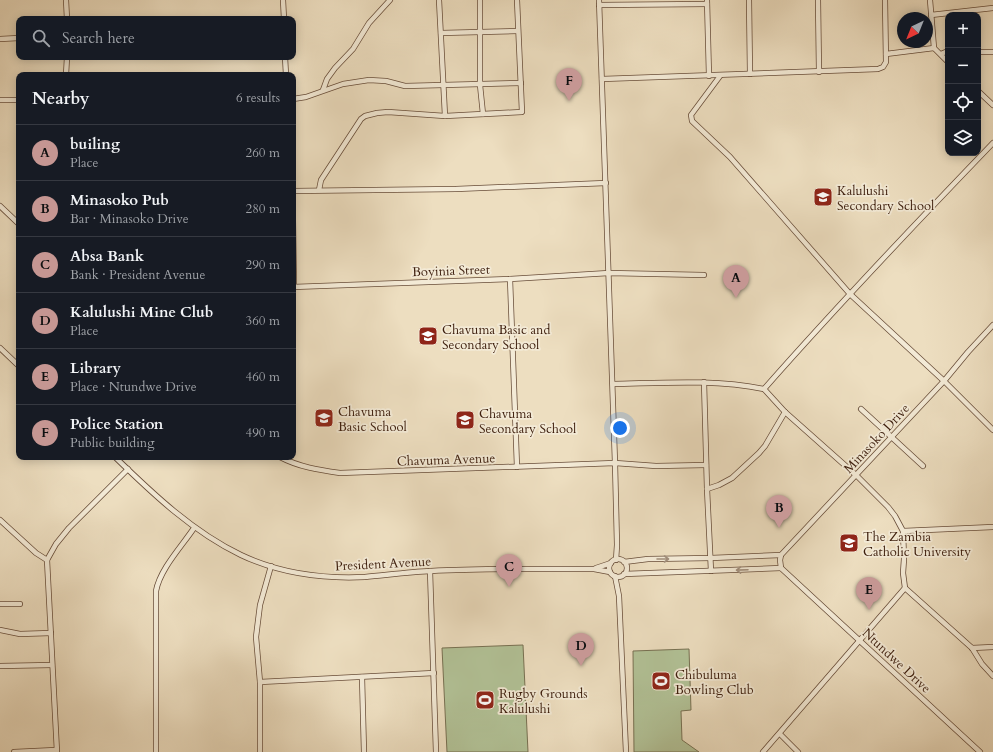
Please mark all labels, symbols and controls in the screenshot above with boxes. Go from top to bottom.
north arrow [897,12,933,48]
map controls [945,12,981,156]
button: + [945,12,981,48]
search box [16,16,296,60]
icon: search [30,27,52,49]
text: Search here [62,28,135,48]
button: − [945,48,981,84]
pin: F [556,68,582,101]
button: locate [945,84,981,120]
text: Nearby [32,87,89,110]
text: 6 results [236,89,280,107]
button: layers [945,120,981,156]
text: builing [70,134,120,154]
text: A [40,144,50,162]
text: 260 m [246,144,280,162]
text: Place [70,154,98,172]
place label: Kalulushi Secondary School [837,182,935,215]
school or university icon: Kalulushi Secondary School [812,186,834,208]
text: Minasoko Pub [70,190,169,210]
text: B [40,200,50,218]
text: 280 m [246,200,280,218]
text: Bar · Minasoko Drive [70,210,189,228]
text: Absa Bank [70,246,144,266]
text: C [40,256,50,274]
text: 290 m [246,256,280,274]
street label: Boyinia Street [412,261,490,281]
pin: A [723,265,749,298]
text: Bank · President Avenue [70,266,205,284]
text: Kalulushi Mine Club [70,302,213,322]
text: D [39,312,51,330]
text: 360 m [246,312,280,330]
place label: Chavuma Basic and Secondary School [442,321,550,354]
text: Place [70,322,98,340]
school or university icon: Chavuma Basic and Secondary School [417,325,439,347]
text: Library [70,358,121,378]
text: E [41,368,49,386]
text: 460 m [246,368,280,386]
text: Place · Ntundwe Drive [70,378,197,396]
street label: Minasoko Drive [840,400,914,477]
place label: Chavuma Basic School [338,403,408,436]
place label: Chavuma Secondary School [479,405,577,438]
school or university icon: Chavuma Basic School [313,407,335,429]
school or university icon: Chavuma Secondary School [454,409,476,431]
text: Police Station [70,414,163,434]
your location [610,418,630,438]
text: F [41,424,49,442]
text: 490 m [246,424,280,442]
text: Public building [70,434,155,452]
street label: Chavuma Avenue [396,449,496,471]
pin: B [766,495,792,528]
place label: The Zambia Catholic University [863,528,971,561]
school or university icon: The Zambia Catholic University [838,532,860,554]
street label: President Avenue [334,552,432,576]
pin: C [496,554,522,587]
one-way arrow [656,555,669,563]
one-way arrow [736,566,749,574]
pin: E [856,577,882,610]
street label: Ntundwe Drive [858,624,935,697]
pin: D [568,633,594,666]
place label: Chibuluma Bowling Club [675,666,754,699]
sports icon: Chibuluma Bowling Club [650,670,672,692]
place label: Rugby Grounds Kalulushi [499,685,588,718]
sports icon: Rugby Grounds Kalulushi [474,689,496,711]

